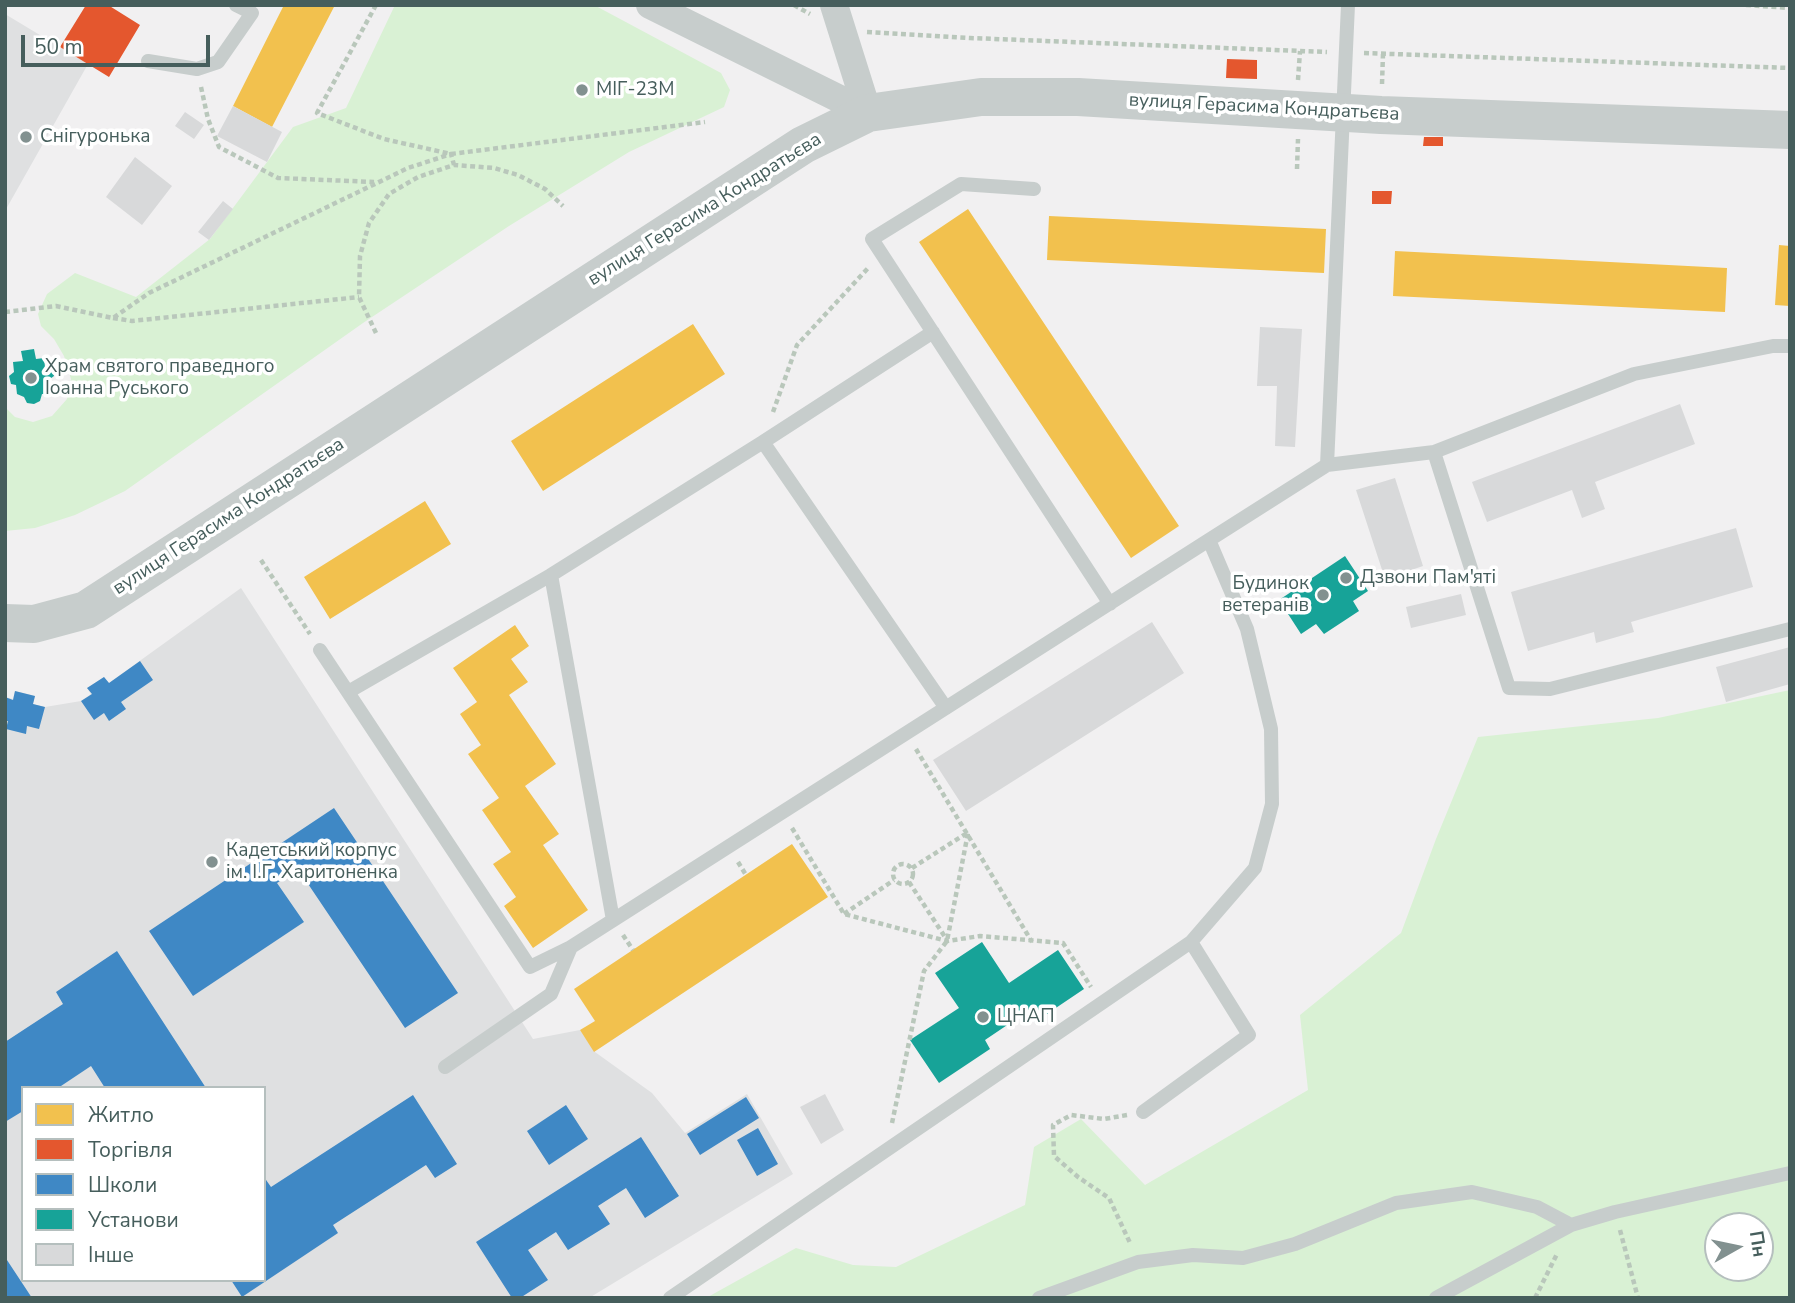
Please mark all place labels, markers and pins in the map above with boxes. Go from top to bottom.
place label: МІГ-23М [596,79,675,101]
marker: МІГ-23М [574,82,590,98]
place label: Снігуронька [40,126,150,148]
marker: Снігуронька [18,129,34,145]
place label: Храм святого праведного Іоанна Руського [45,356,274,400]
marker: Храм святого праведного Іоанна Руського [23,370,39,386]
place label: Дзвони Пам'яті [1360,567,1496,589]
marker: Дзвони Пам'яті [1338,570,1354,586]
place label: Будинок ветеранів [1222,573,1309,617]
marker: Будинок ветеранів [1315,587,1331,603]
place label: Кадетський корпус ім. І.Г. Харитоненка [226,840,398,884]
marker: Кадетський корпус ім. І.Г. Харитоненка [204,854,220,870]
place label: ЦНАП [997,1006,1055,1028]
marker: ЦНАП [975,1009,991,1025]

